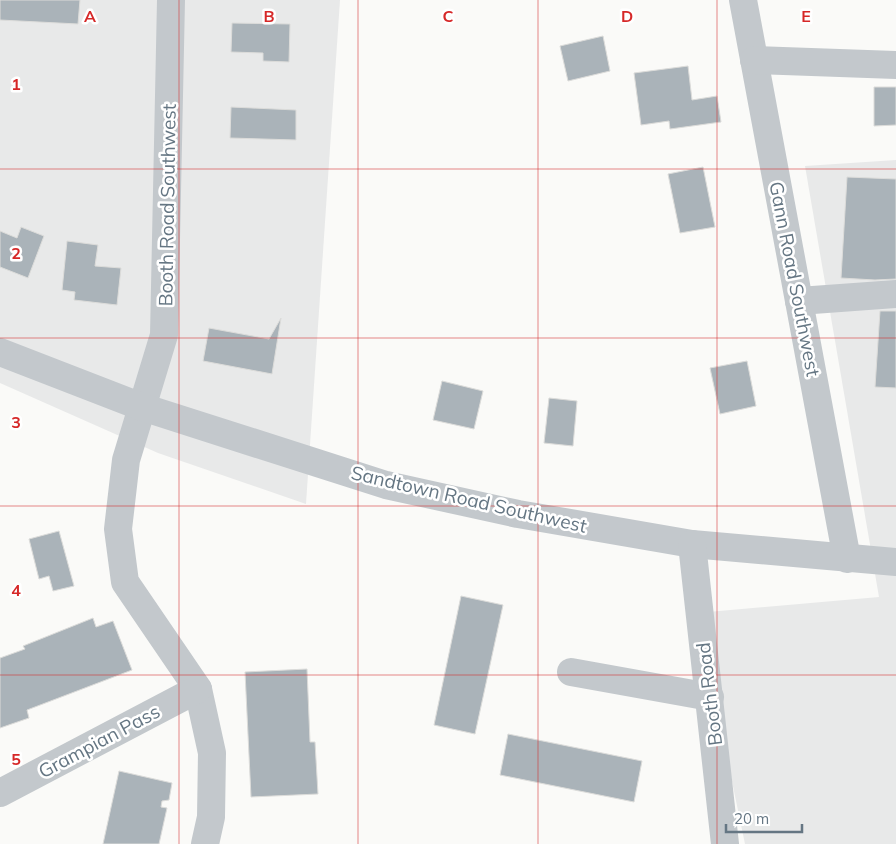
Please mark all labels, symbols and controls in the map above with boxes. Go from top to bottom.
text: A [84,6,96,26]
text: B [263,6,275,26]
text: C [443,6,454,26]
text: D [621,6,633,26]
text: E [801,6,811,26]
text: 1 [11,74,21,94]
street label: Booth Road Southwest [153,103,181,307]
street label: Gann Road Southwest [764,179,826,379]
text: 2 [11,243,21,263]
text: 3 [11,412,21,432]
street label: Sandtown Road Southwest [349,460,590,538]
text: 4 [11,580,21,600]
street label: Booth Road [691,641,727,747]
street label: Grampian Pass [34,699,164,783]
text: 5 [11,749,21,769]
scale bar [726,802,802,834]
text: 20 m [734,809,769,828]

